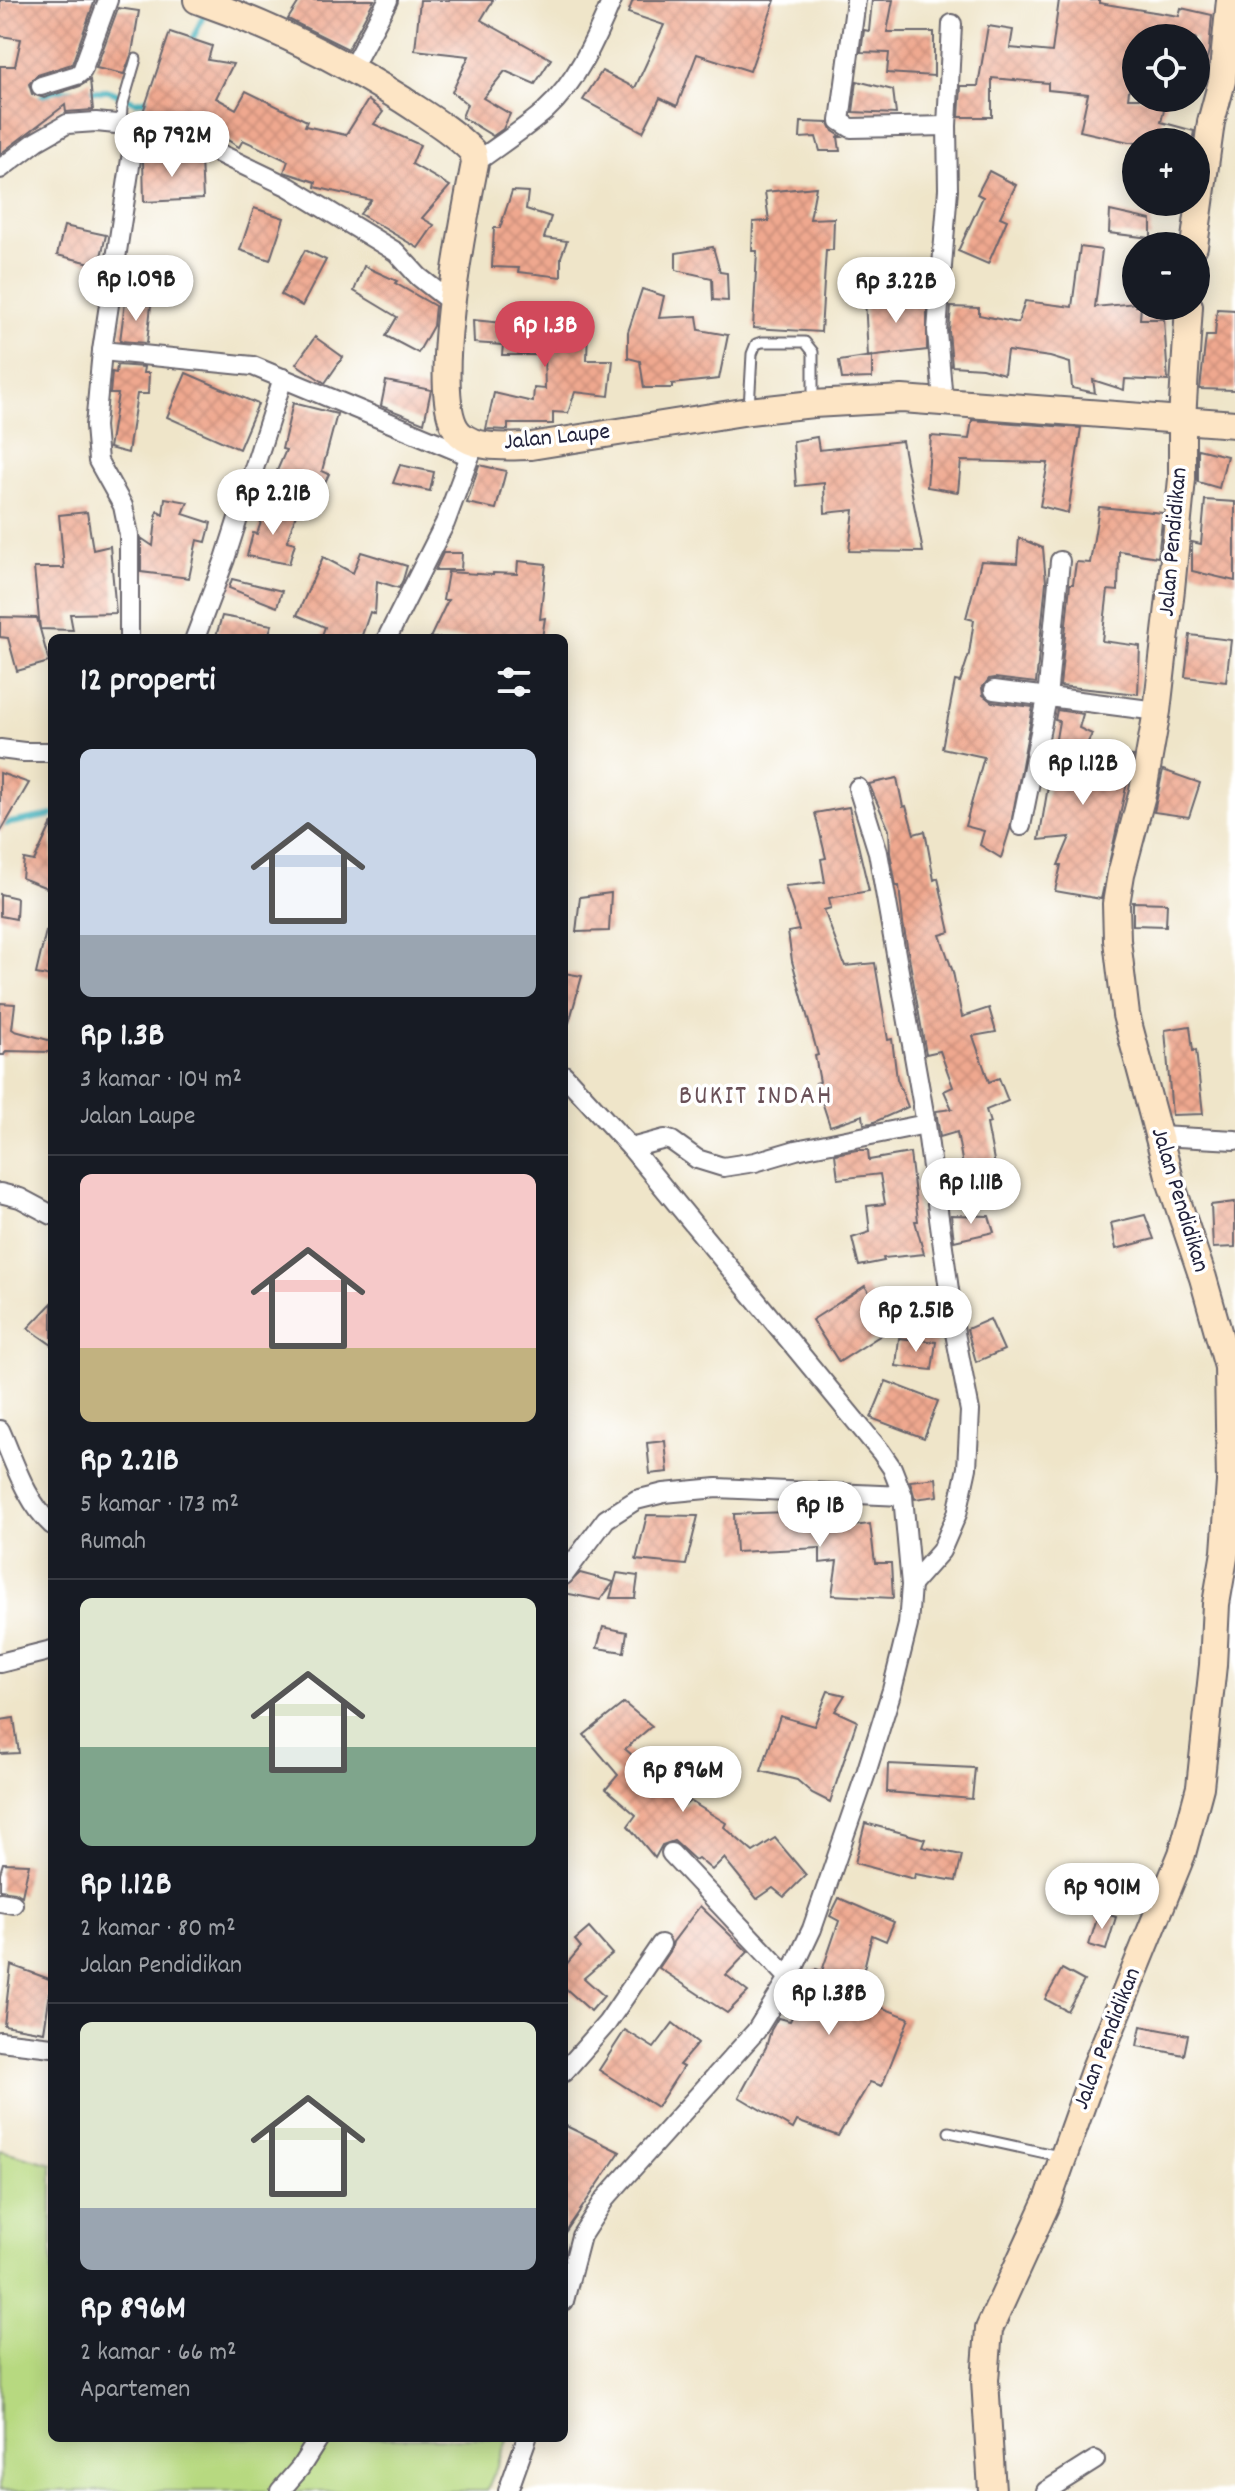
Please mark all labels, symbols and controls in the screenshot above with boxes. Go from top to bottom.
map controls [1122,24,1210,320]
button: locate [1122,24,1210,112]
pin: Rp 792M [98,111,246,179]
text: Rp 792M [132,118,212,155]
button: + [1122,128,1210,216]
button: − [1122,232,1210,320]
pin: Rp 1.09B [53,255,219,323]
pin: Rp 3.22B [813,257,979,325]
text: Rp 1.09B [96,262,176,299]
text: Rp 3.22B [855,264,937,301]
pin: Rp 1.3B [471,301,619,369]
text: Rp 1.3B [513,308,577,345]
street label: Jalan Laupe [502,416,612,460]
street label: Jalan Pendidikan [1151,466,1197,618]
pin: Rp 2.21B [190,469,356,537]
text: Rp 2.21B [235,476,311,513]
text: 12 properti [80,658,216,707]
icon: filters [492,660,536,704]
pin: Rp 1.12B [1000,739,1166,807]
text: Rp 1.12B [1048,746,1118,783]
icon: home [236,801,380,945]
text: Rp 1.3B [80,1013,164,1062]
text: 3 kamar · 104 m² [80,1062,242,1099]
district label: BUKIT INDAH [679,1078,833,1118]
text: Jalan Laupe [80,1099,195,1136]
street label: Jalan Pendidikan [1141,1124,1217,1276]
pin: Rp 1.11B [888,1158,1054,1226]
text: Rp 1.11B [939,1165,1003,1202]
icon: home [236,1226,380,1370]
pin: Rp 2.51B [833,1286,999,1354]
text: Rp 2.51B [878,1293,954,1330]
text: Rp 2.21B [80,1438,179,1487]
pin: Rp 1B [764,1481,876,1549]
text: 5 kamar · 173 m² [80,1487,239,1524]
text: Rp 1B [796,1488,844,1525]
text: Rumah [80,1524,146,1561]
icon: home [236,1650,380,1794]
pin: Rp 896M [609,1746,757,1814]
text: Rp 896M [643,1753,723,1790]
text: Rp 1.12B [80,1862,172,1911]
pin: Rp 901M [1028,1863,1176,1931]
text: Rp 901M [1063,1870,1141,1907]
text: 2 kamar · 80 m² [80,1911,236,1948]
text: Jalan Pendidikan [80,1948,242,1985]
street label: Jalan Pendidikan [1065,1963,1151,2115]
pin: Rp 1.38B [746,1969,912,2037]
text: Rp 1.38B [792,1976,866,2013]
icon: home [236,2074,380,2218]
text: Rp 896M [80,2286,186,2335]
text: 2 kamar · 66 m² [80,2335,237,2372]
text: Apartemen [80,2372,190,2409]

